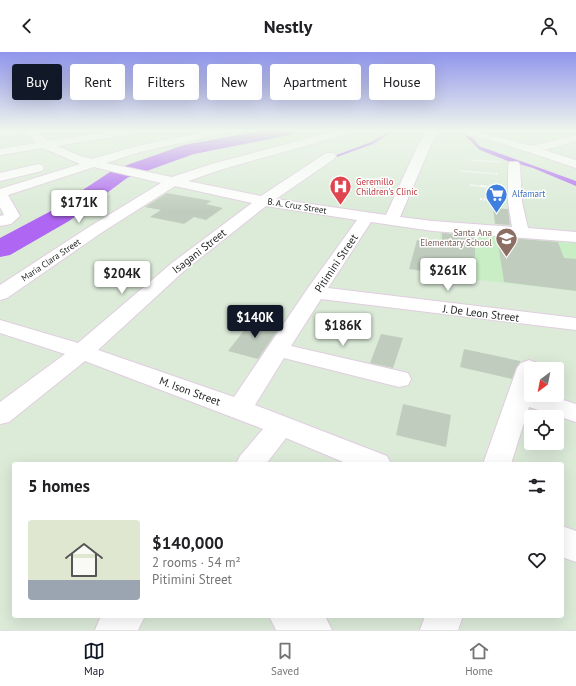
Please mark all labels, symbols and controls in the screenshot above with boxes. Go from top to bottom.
icon: back [16,15,38,37]
text: Nestly [264,15,312,38]
icon: person [538,15,560,37]
chip: Buy [12,64,62,100]
chip: Rent [70,64,125,100]
chip: Filters [133,64,199,100]
chip: New [207,64,262,100]
chip: Apartment [270,64,361,100]
chip: House [369,64,435,100]
hospital icon: Geremillo Children's Clinic [328,174,354,207]
place label: Geremillo Children's Clinic [356,176,418,197]
supermarket icon: Alfamart [483,181,509,214]
place label: Alfamart [512,188,545,199]
pin: $171K [51,190,107,224]
text: $171K [60,194,98,211]
street label: B. A. Cruz Street [267,195,327,216]
street label: Isagani Street [169,225,229,276]
school or university icon: Santa Ana Elementary School [494,225,520,258]
place label: Santa Ana Elementary School [420,227,492,248]
street label: Pitimini Street [311,231,361,295]
street label: Maria Clara Street [19,236,82,283]
pin: $261K [420,258,476,292]
pin: $204K [94,261,150,295]
text: $261K [429,262,467,279]
text: $204K [103,265,141,282]
street label: J. De Leon Street [441,301,520,325]
pin: $140K [227,305,283,339]
text: $140K [236,309,274,326]
pin: $186K [315,313,371,347]
text: $186K [324,317,362,334]
north arrow [524,362,564,402]
map controls [524,362,564,450]
street label: M. Ison Street [158,373,223,409]
button: locate [524,410,564,450]
text: 5 homes [28,475,90,497]
icon: filters [526,475,548,497]
text: $140,000 [152,532,224,554]
icon: home [60,536,108,584]
icon: heart [526,549,548,571]
text: 2 rooms · 54 m² [152,554,241,571]
text: Pitimini Street [152,571,232,588]
tab: Map [83,640,105,678]
tab: Saved [271,640,299,678]
tab: Home [465,640,493,678]

